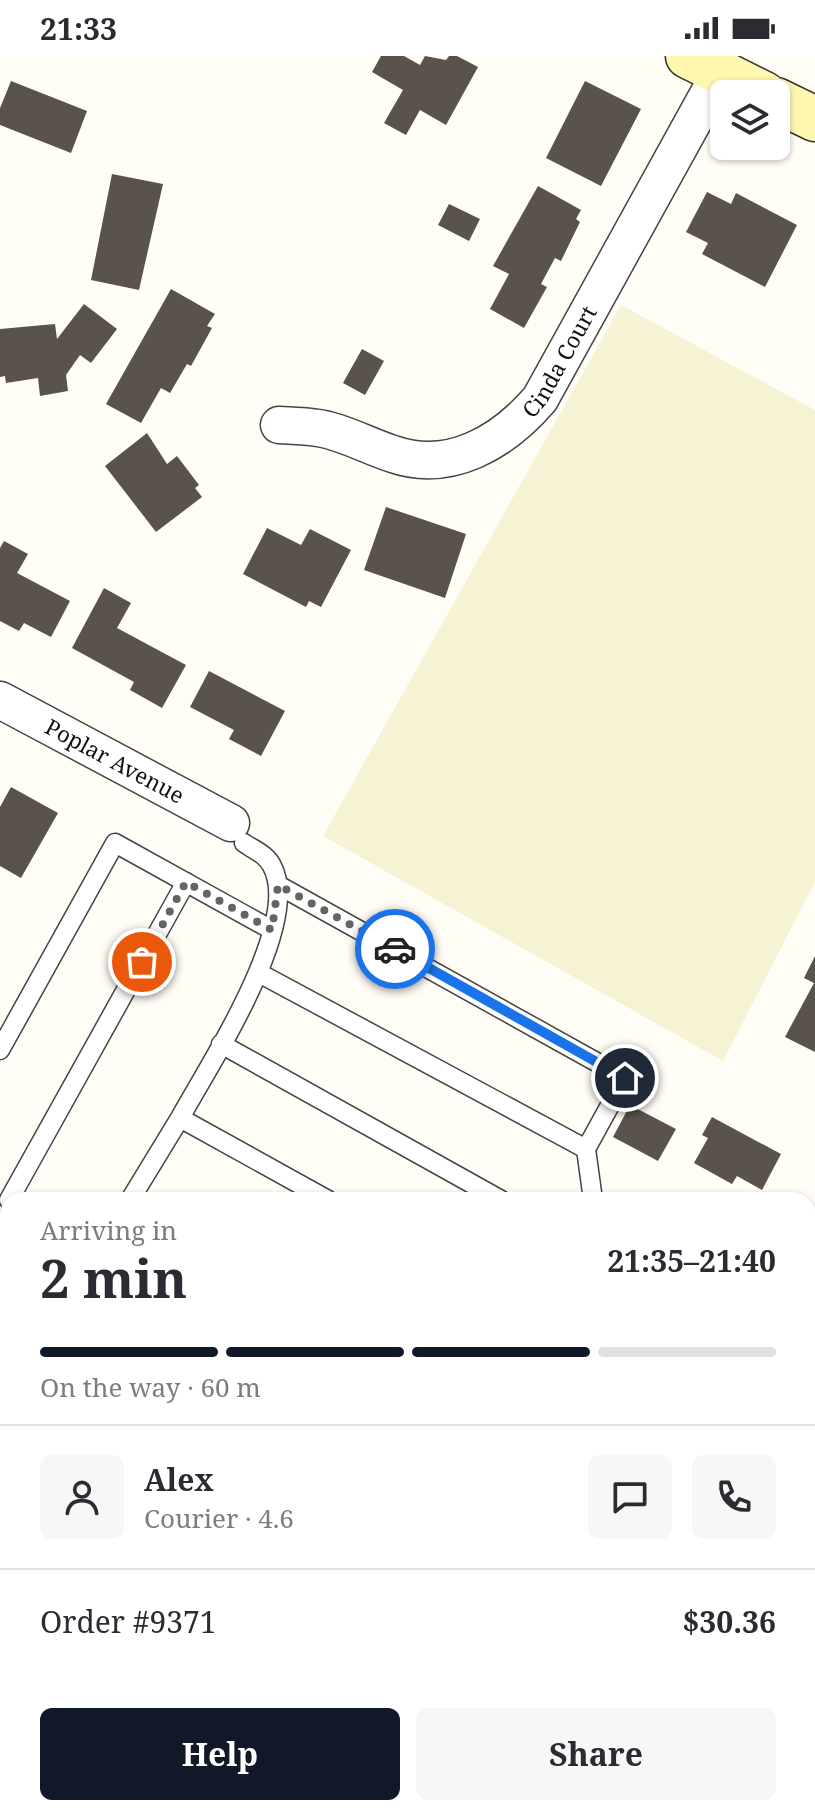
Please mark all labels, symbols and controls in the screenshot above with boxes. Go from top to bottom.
text: 21:33 [40,8,117,49]
map controls [710,80,790,160]
button: layers [710,80,790,160]
street label: Cinda Court [515,300,603,424]
street label: Poplar Avenue [40,711,190,810]
courier [355,909,435,989]
icon: car [373,927,417,971]
pin [108,928,176,996]
icon: bag [120,940,164,984]
pin [591,1044,659,1112]
icon: home [603,1056,647,1100]
text: Arriving in [40,1212,177,1248]
text: 21:35–21:40 [607,1240,776,1281]
text: 2 min [40,1242,187,1313]
text: On the way · 60 m [40,1369,261,1405]
button: person [40,1455,124,1539]
button: chat [588,1455,672,1539]
button: phone [692,1455,776,1539]
text: Alex [144,1459,214,1500]
text: Courier · 4.6 [144,1500,294,1536]
text: Order #9371 [40,1601,217,1642]
text: $30.36 [682,1601,776,1642]
button: Help [40,1708,400,1800]
button: Share [416,1708,776,1800]

